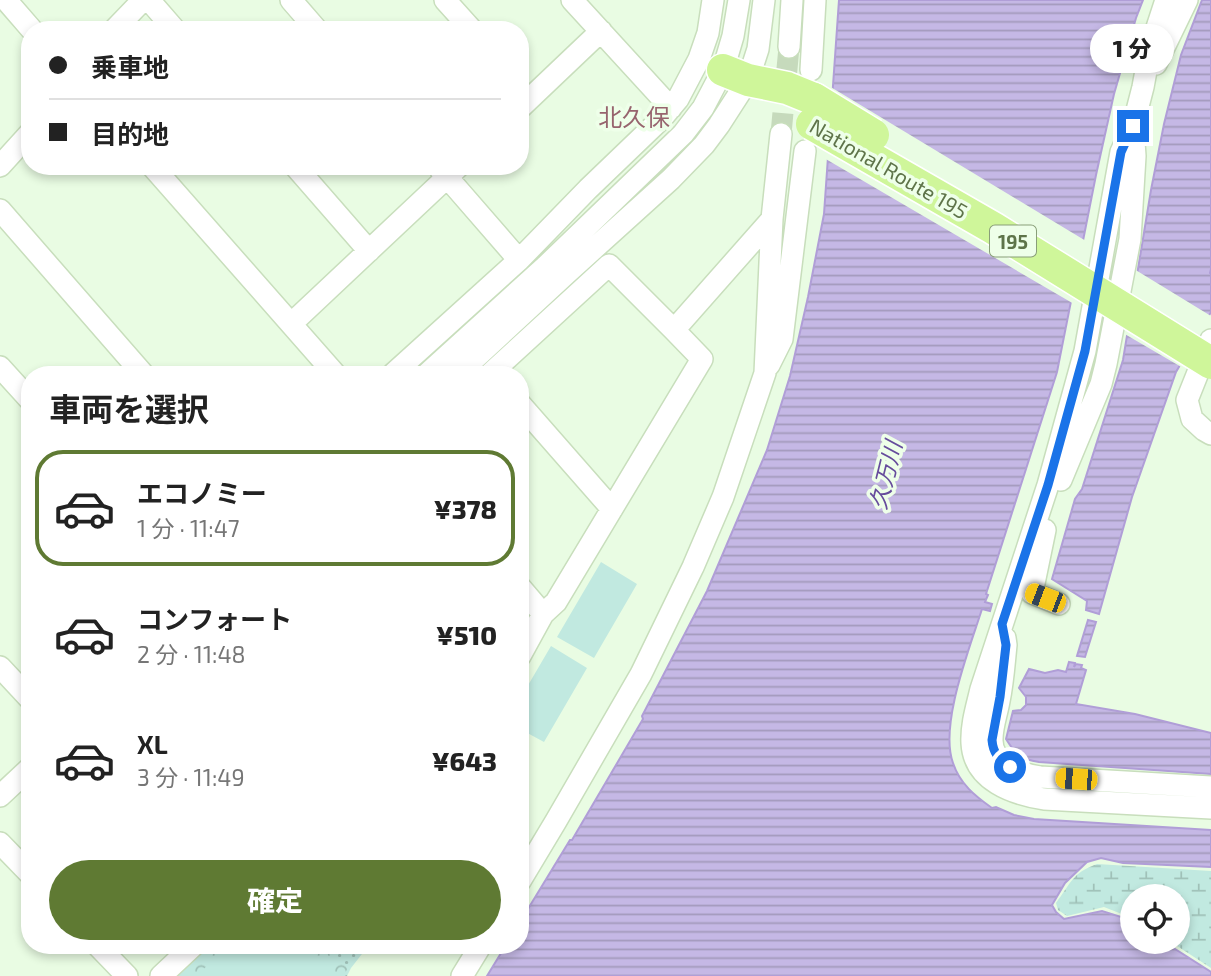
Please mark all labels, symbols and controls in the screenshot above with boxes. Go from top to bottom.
callout: 1 分 [1091,24,1175,74]
text: 1 分 [1113,34,1151,62]
text: 乗車地 [91,51,169,82]
district label: 北久保 [598,102,670,131]
route end [1117,110,1149,142]
street label: National Route 195 [806,113,972,223]
text: 目的地 [91,118,169,149]
road number: 195 [990,226,1036,256]
text: 車両を選択 [49,389,209,427]
water label: 久万川 [863,435,908,512]
icon: car [53,477,116,540]
text: エコノミー [137,477,267,508]
text: ¥378 [434,493,497,524]
text: 1 分 · 11:47 [137,514,240,542]
car [1022,581,1069,615]
icon: car [53,603,116,666]
text: コンフォート [137,603,292,634]
text: ¥510 [436,619,497,650]
text: 2 分 · 11:48 [137,640,246,668]
text: XL [137,728,168,759]
icon: car [53,729,116,792]
text: ¥643 [432,745,497,776]
route start [994,751,1026,783]
text: 3 分 · 11:49 [137,763,245,791]
car [1055,767,1098,791]
button: 確定 [49,860,501,940]
map controls [1120,884,1190,954]
button: locate [1120,884,1190,954]

